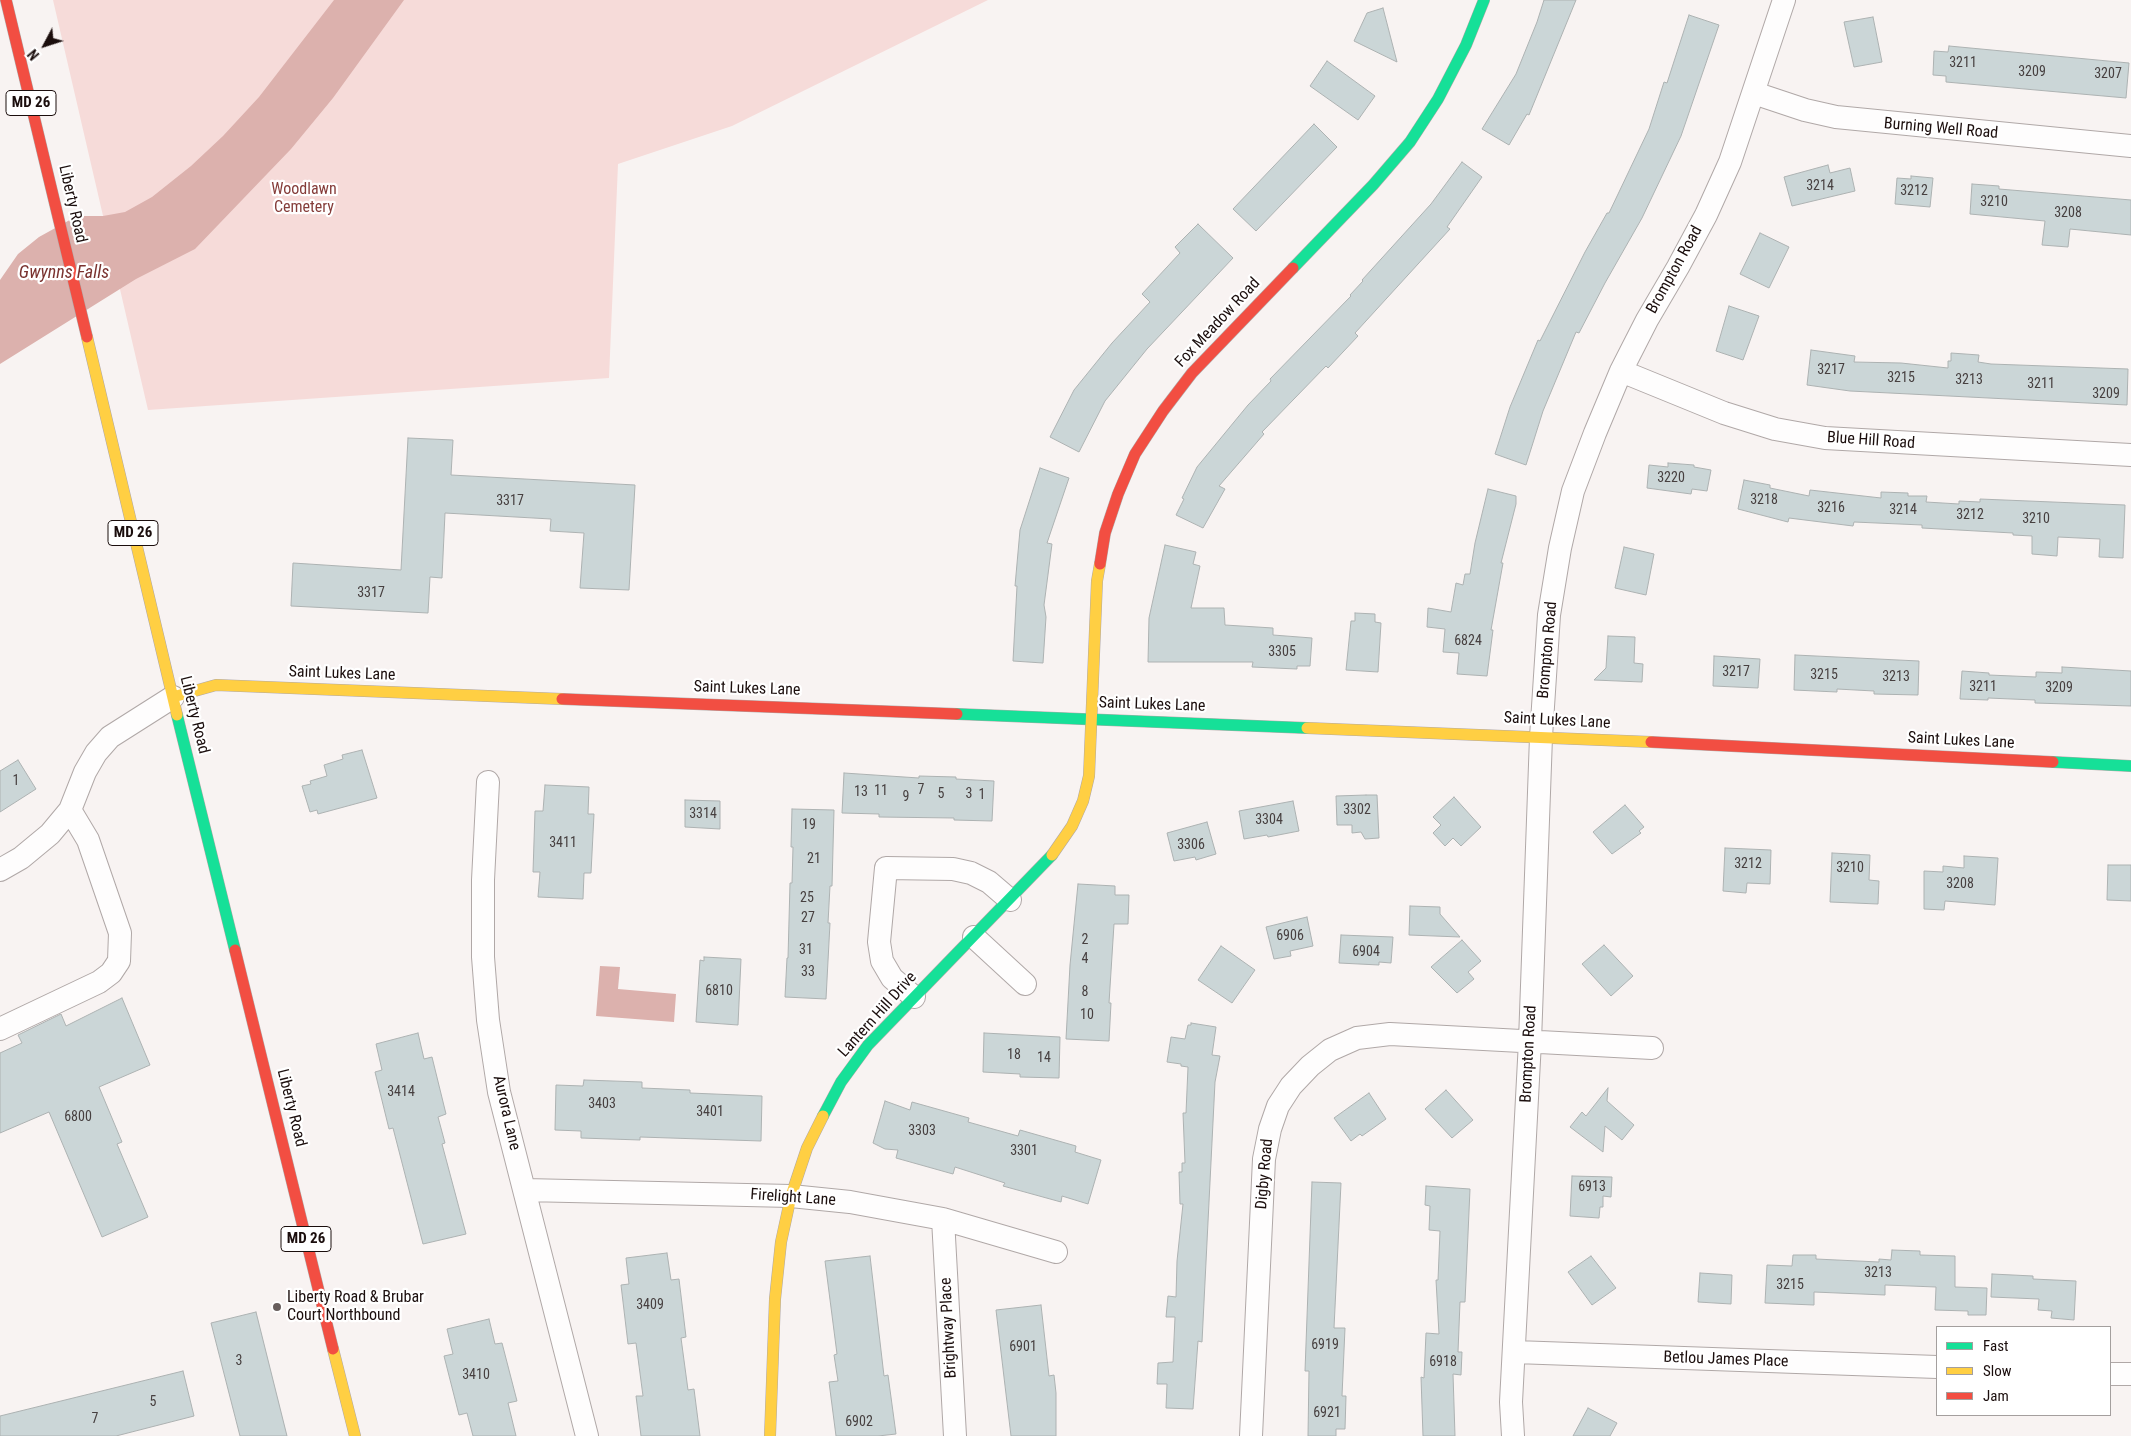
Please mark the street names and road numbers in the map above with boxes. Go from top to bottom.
road number: MD 26 [6,90,56,116]
street label: Burning Well Road [1883,114,1999,144]
street label: Liberty Road [54,163,90,245]
street label: Brompton Road [1643,223,1707,317]
street label: Fox Meadow Road [1172,274,1264,372]
street label: Blue Hill Road [1826,428,1916,454]
road number: MD 26 [108,520,158,546]
street label: Brompton Road [1534,601,1562,699]
street label: Saint Lukes Lane [288,663,396,685]
street label: Liberty Road [175,674,213,756]
street label: Saint Lukes Lane [693,678,801,700]
street label: Saint Lukes Lane [1098,694,1206,716]
street label: Saint Lukes Lane [1503,709,1611,733]
street label: Saint Lukes Lane [1907,729,2015,753]
street label: Lantern Hill Drive [835,968,921,1062]
street label: Brompton Road [1517,1005,1541,1103]
street label: Liberty Road [272,1067,310,1149]
street label: Aurora Lane [488,1074,524,1152]
street label: Digby Road [1252,1138,1278,1210]
street label: Firelight Lane [750,1185,836,1211]
road number: MD 26 [281,1226,331,1252]
street label: Brightway Place [937,1277,961,1379]
street label: Betlou James Place [1663,1348,1789,1372]

